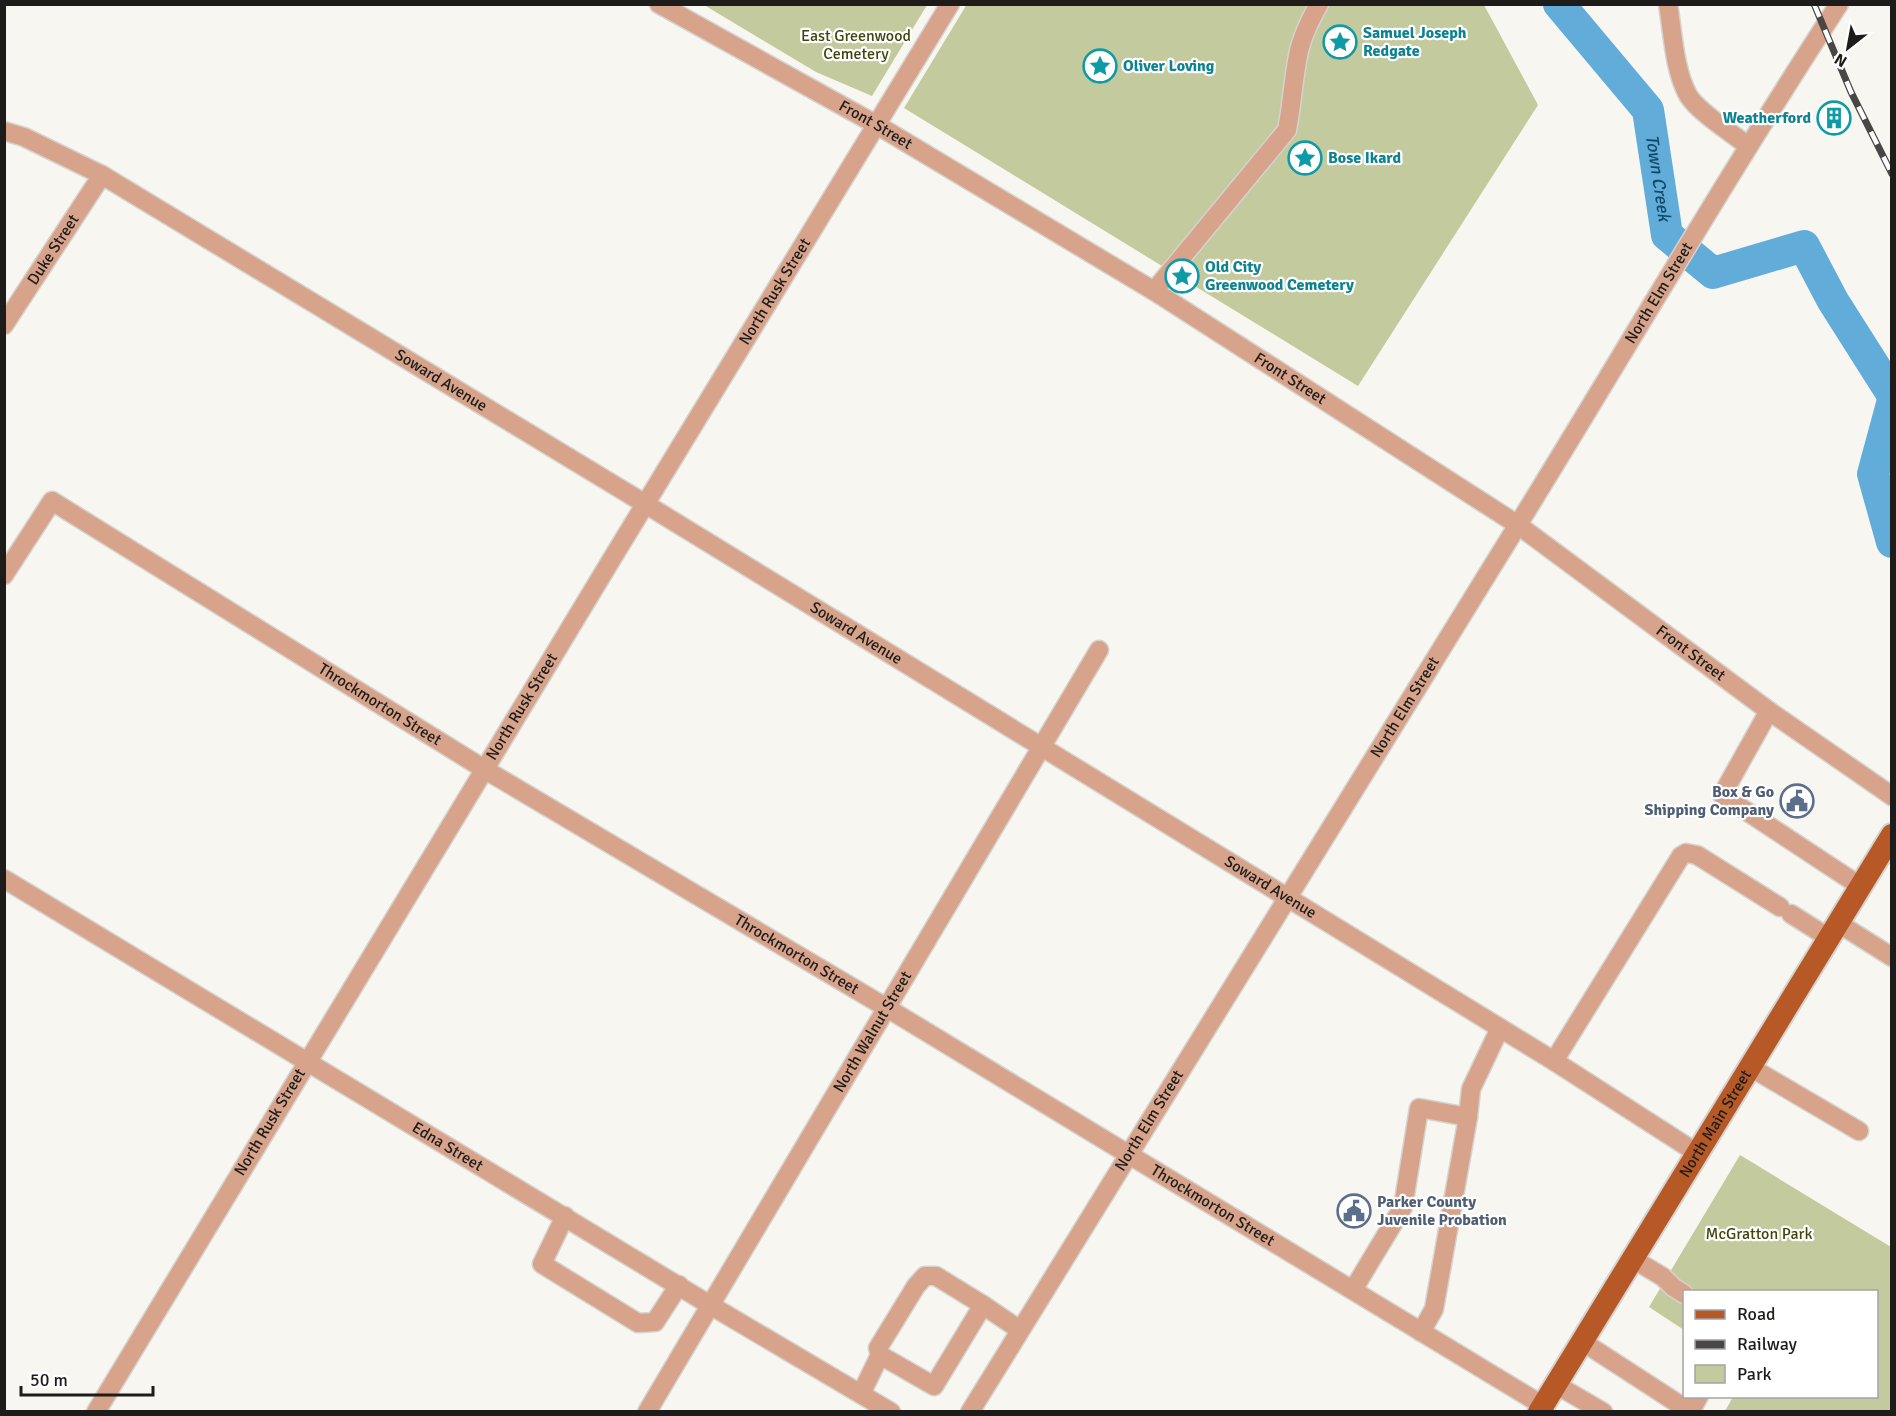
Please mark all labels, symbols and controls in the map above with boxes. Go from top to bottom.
north arrow [1818,18,1878,78]
place label: Samuel Joseph Redgate [1363,23,1467,61]
place icon: Samuel Joseph Redgate [1322,24,1358,60]
park label: East Greenwood Cemetery [801,26,911,64]
place icon: Oliver Loving [1082,48,1118,84]
text: N [1831,49,1851,71]
place label: Oliver Loving [1123,56,1215,76]
street label: Front Street [835,96,916,154]
building icon: Weatherford [1816,100,1852,136]
place label: Weatherford [1723,108,1811,128]
water label: Town Creek [1641,133,1676,225]
place icon: Bose Ikard [1287,140,1323,176]
place label: Bose Ikard [1328,148,1402,168]
street label: Duke Street [23,210,84,289]
street label: North Rusk Street [735,234,815,349]
street label: North Elm Street [1621,238,1698,347]
place label: Old City Greenwood Cemetery [1205,257,1354,295]
place icon: Old City Greenwood Cemetery [1164,258,1200,294]
street label: Soward Avenue [391,345,491,416]
street label: Front Street [1250,348,1330,409]
street label: Soward Avenue [806,597,906,669]
street label: Front Street [1652,621,1730,686]
street label: North Rusk Street [482,649,562,764]
street label: North Elm Street [1366,653,1444,761]
street label: Throckmorton Street [315,659,445,750]
place label: Box & Go Shipping Company [1645,782,1774,820]
public building icon: Box & Go Shipping Company [1779,783,1815,819]
street label: Soward Avenue [1221,851,1320,923]
street label: Throckmorton Street [731,910,863,999]
street label: North Walnut Street [829,967,916,1096]
street label: North Rusk Street [230,1065,310,1179]
street label: North Elm Street [1110,1066,1188,1175]
street label: North Main Street [1675,1066,1756,1181]
street label: Edna Street [408,1118,487,1176]
street label: Throckmorton Street [1147,1160,1279,1251]
place label: Parker County Juvenile Probation [1377,1192,1507,1230]
public building icon: Parker County Juvenile Probation [1336,1193,1372,1229]
park label: McGratton Park [1706,1224,1812,1244]
legend [1683,1290,1878,1398]
text: Road [1737,1303,1776,1325]
text: Railway [1737,1333,1798,1355]
scale bar [21,1359,153,1397]
text: Park [1737,1363,1772,1385]
text: 50 m [30,1369,68,1391]

